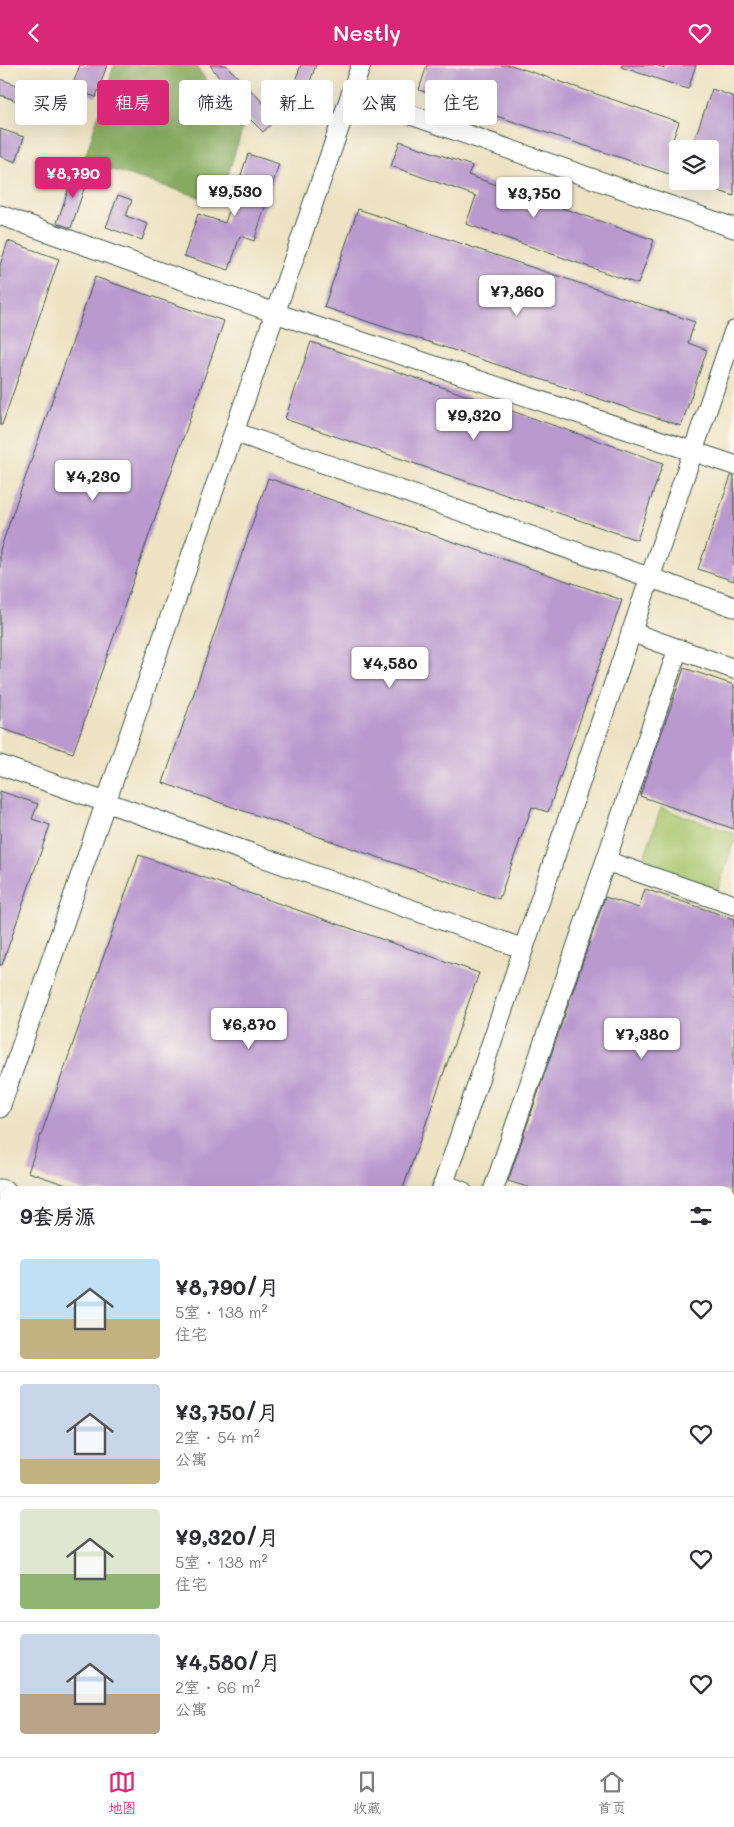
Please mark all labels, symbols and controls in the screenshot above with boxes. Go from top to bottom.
text: Nestly [333,18,401,47]
icon: back [20,19,48,47]
icon: heart [686,19,714,47]
chip: 买房 [15,80,87,125]
chip: 租房 [97,80,169,125]
chip: 筛选 [179,80,251,125]
chip: 新上 [261,80,333,125]
chip: 公寓 [343,80,415,125]
chip: 住宅 [425,80,497,125]
map controls [669,140,719,190]
button: layers [669,140,719,190]
pin: ¥8,790 [32,157,114,199]
text: ¥8,790 [46,162,100,183]
pin: ¥9,530 [194,175,276,217]
pin: ¥3,750 [493,177,575,219]
text: ¥9,530 [208,180,262,201]
text: ¥3,750 [507,182,561,203]
pin: ¥7,860 [476,275,558,317]
text: ¥7,860 [490,280,544,301]
pin: ¥9,320 [433,399,515,441]
text: ¥9,320 [447,404,501,425]
pin: ¥4,230 [52,459,134,502]
text: ¥4,230 [66,465,120,486]
pin: ¥4,580 [349,647,431,689]
text: ¥4,580 [362,652,418,673]
pin: ¥6,870 [208,1007,290,1050]
text: ¥6,870 [222,1013,276,1034]
pin: ¥7,380 [601,1017,683,1060]
text: ¥7,380 [615,1023,669,1044]
text: 9套房源 [20,1202,96,1229]
icon: filters [687,1202,715,1230]
text: ¥8,790/月 [175,1273,279,1300]
icon: home [60,1279,120,1339]
icon: heart [687,1295,715,1323]
text: 5室 · 138 m² [175,1301,268,1322]
text: 住宅 [175,1323,207,1344]
text: ¥3,750/月 [175,1398,279,1425]
icon: home [60,1404,120,1464]
icon: heart [687,1420,715,1448]
text: 2室 · 54 m² [175,1426,260,1447]
text: 公寓 [175,1448,207,1469]
text: ¥9,320/月 [175,1523,279,1550]
icon: home [60,1529,120,1589]
icon: heart [687,1545,715,1573]
text: 5室 · 138 m² [175,1551,268,1572]
text: 住宅 [175,1573,207,1594]
text: ¥4,580/月 [175,1648,281,1675]
icon: home [60,1654,120,1714]
icon: heart [687,1670,715,1698]
text: 2室 · 66 m² [175,1676,260,1697]
text: 公寓 [175,1698,207,1719]
tab: 地图 [108,1768,136,1817]
tab: 收藏 [353,1768,381,1817]
tab: 首页 [598,1768,626,1817]

